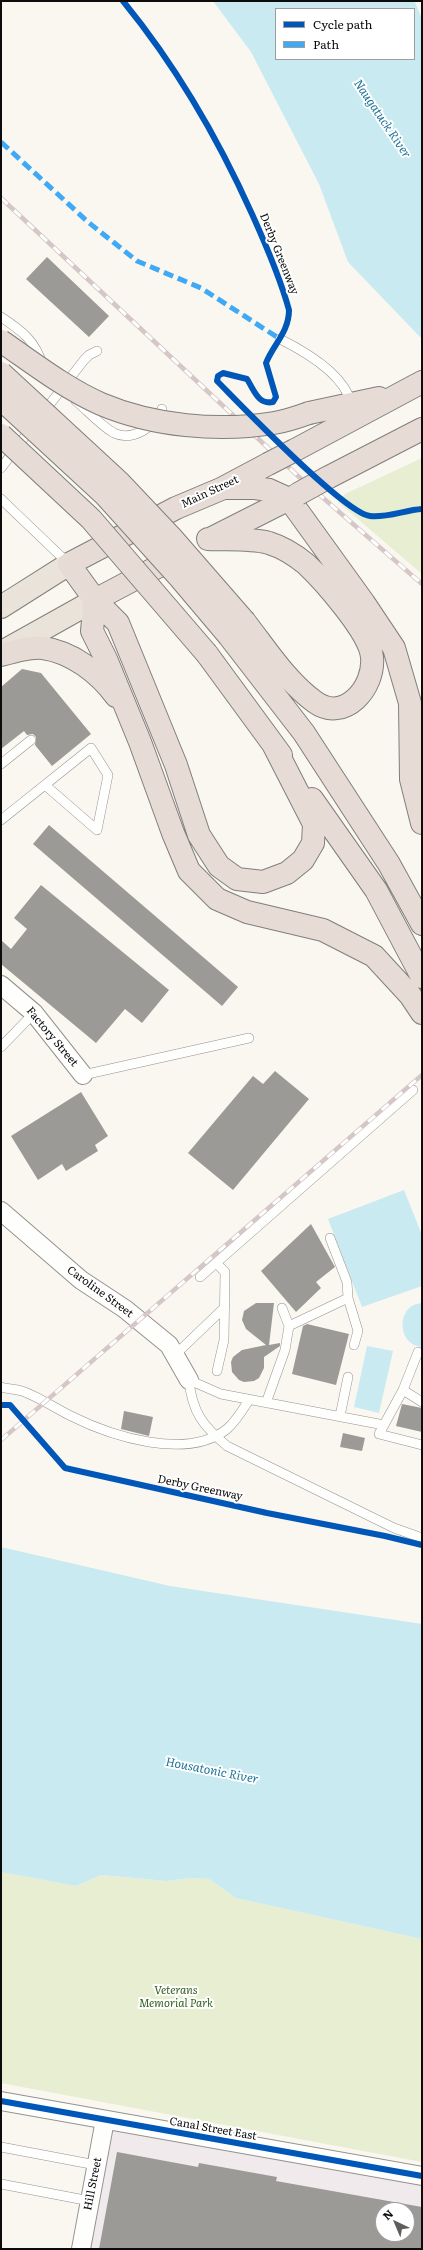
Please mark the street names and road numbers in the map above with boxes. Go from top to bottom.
street label: Derby Greenway [257,211,301,297]
street label: Main Street [179,473,241,511]
street label: Factory Street [23,1005,81,1069]
street label: Caroline Street [64,1264,136,1320]
street label: Derby Greenway [156,1473,244,1503]
street label: Canal Street East [168,2115,258,2143]
street label: Hill Street [81,2156,105,2212]

